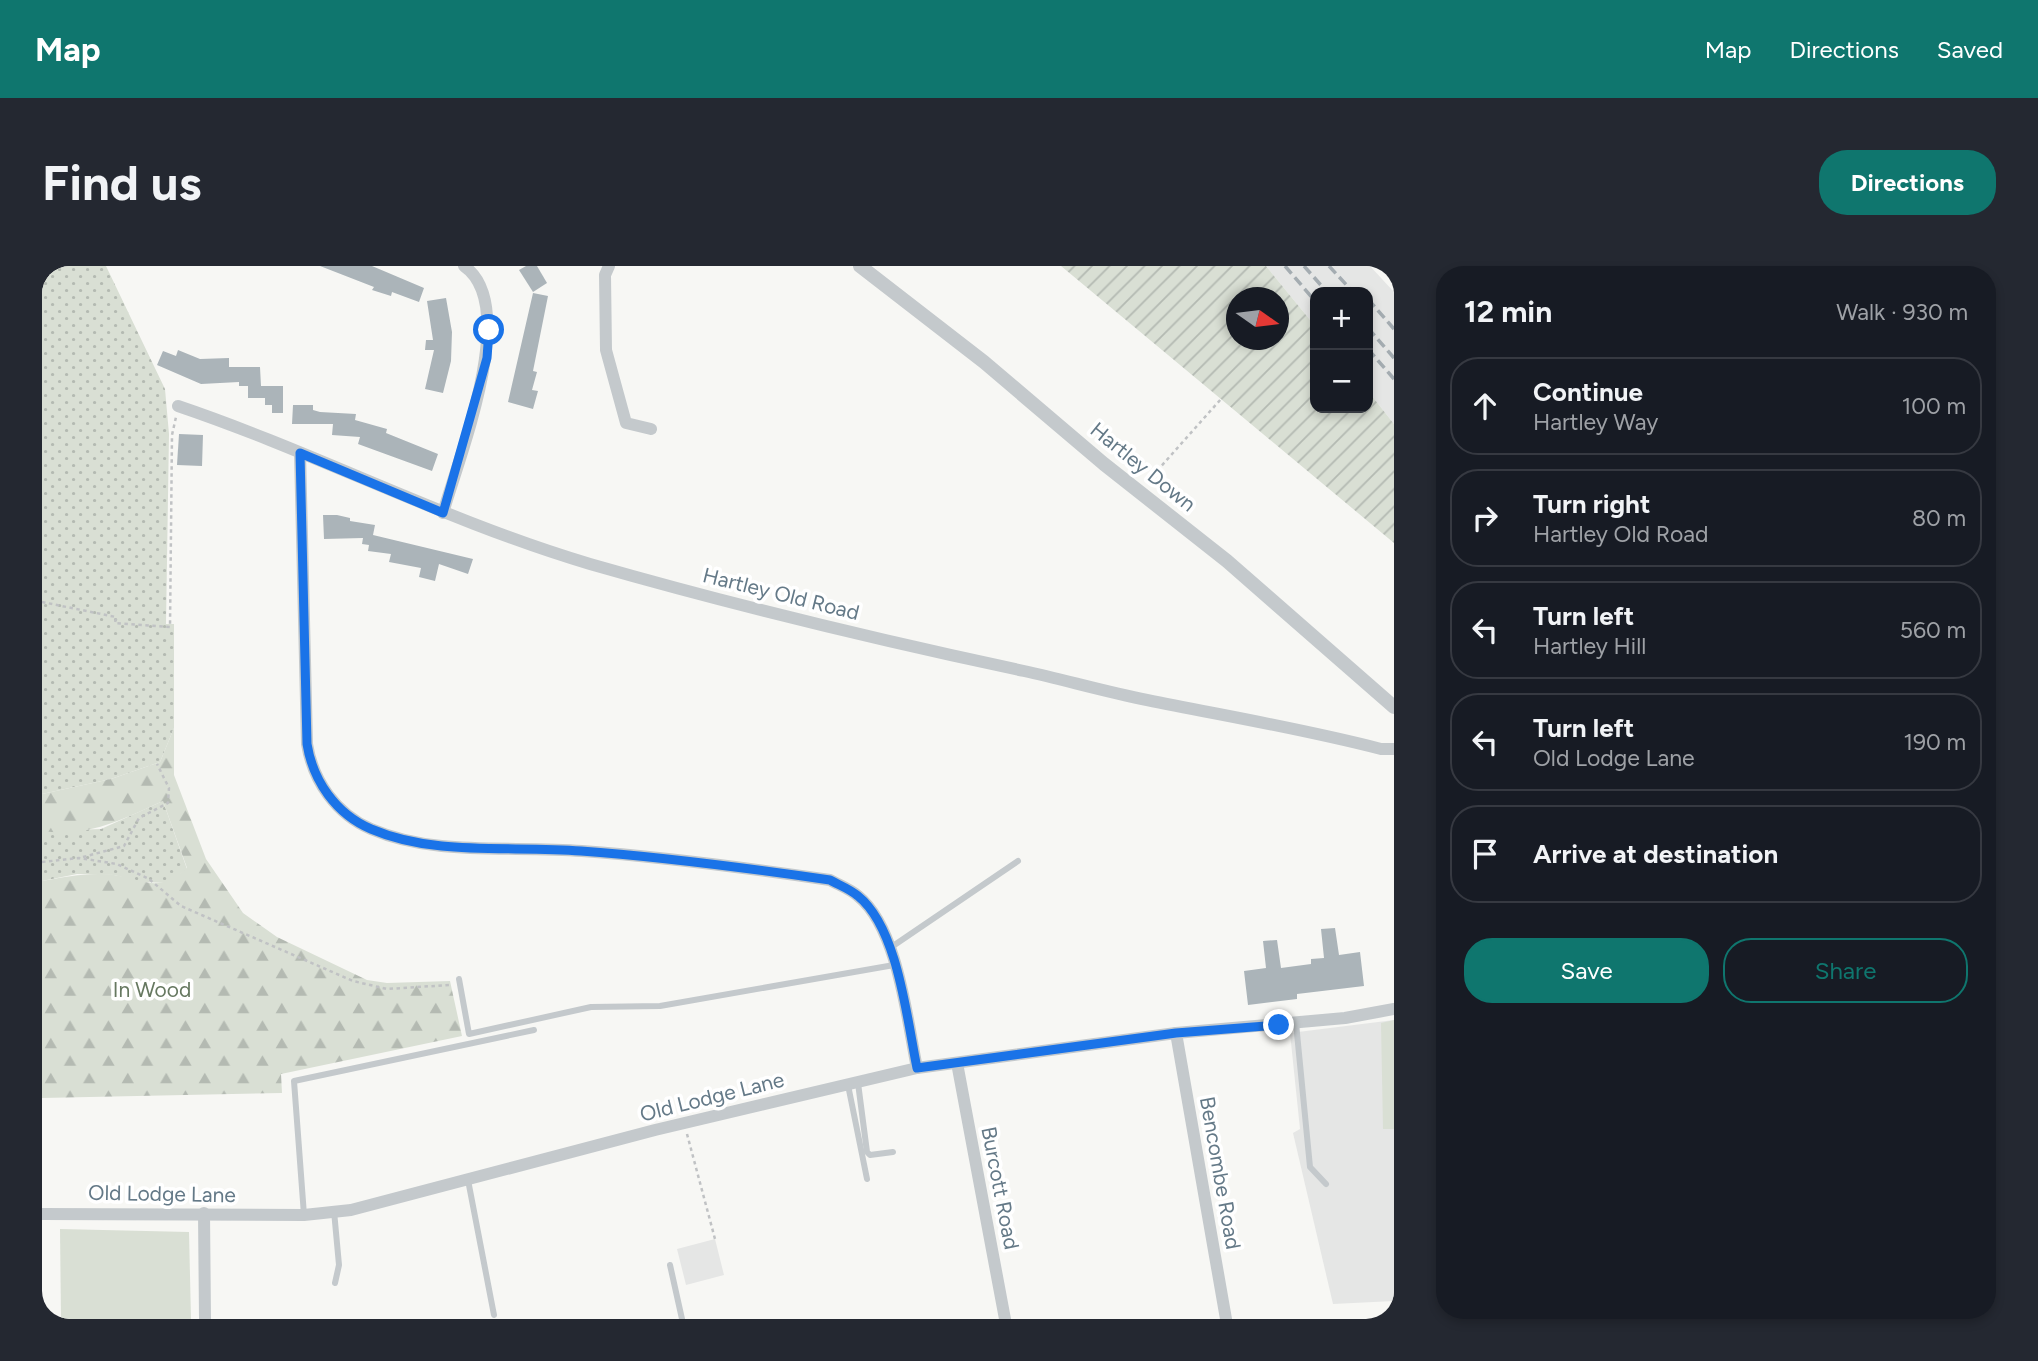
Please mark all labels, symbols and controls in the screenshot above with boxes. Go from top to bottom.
text: Map [35,30,101,69]
text: Map [1705,35,1751,64]
text: Directions [1789,35,1899,64]
text: Saved [1937,35,2003,64]
button: Directions [1819,150,1996,215]
text: Find us [42,153,201,212]
north arrow [1226,287,1289,350]
map controls [1310,287,1373,413]
button: + [1310,287,1373,350]
text: 12 min [1464,293,1552,330]
text: Walk · 930 m [1836,298,1968,326]
route start [473,314,504,345]
button: − [1310,350,1373,413]
text: Continue [1533,376,1643,408]
icon: ahead [1466,387,1504,425]
text: 100 m [1902,392,1966,420]
text: Hartley Way [1533,408,1658,436]
street label: Hartley Down [1086,417,1201,517]
text: Turn right [1533,488,1650,520]
icon: right [1466,499,1504,537]
text: 80 m [1912,504,1966,532]
text: Hartley Old Road [1533,520,1709,548]
street label: Hartley Old Road [700,562,862,625]
text: Turn left [1533,600,1634,632]
icon: left [1466,611,1504,649]
text: 560 m [1900,616,1966,644]
text: Hartley Hill [1533,632,1646,660]
text: Turn left [1533,712,1634,744]
icon: left [1466,723,1504,761]
text: 190 m [1903,728,1966,756]
text: Old Lodge Lane [1533,744,1695,772]
icon: arrive [1466,835,1504,873]
text: Arrive at destination [1533,838,1778,870]
button: Save [1464,938,1709,1003]
button: Share [1723,938,1968,1003]
park label: In Wood [113,977,191,1002]
route end [1263,1009,1294,1040]
street label: Old Lodge Lane [637,1067,787,1126]
street label: Bencombe Road [1195,1095,1246,1251]
street label: Burcott Road [976,1124,1025,1251]
street label: Old Lodge Lane [88,1180,236,1207]

